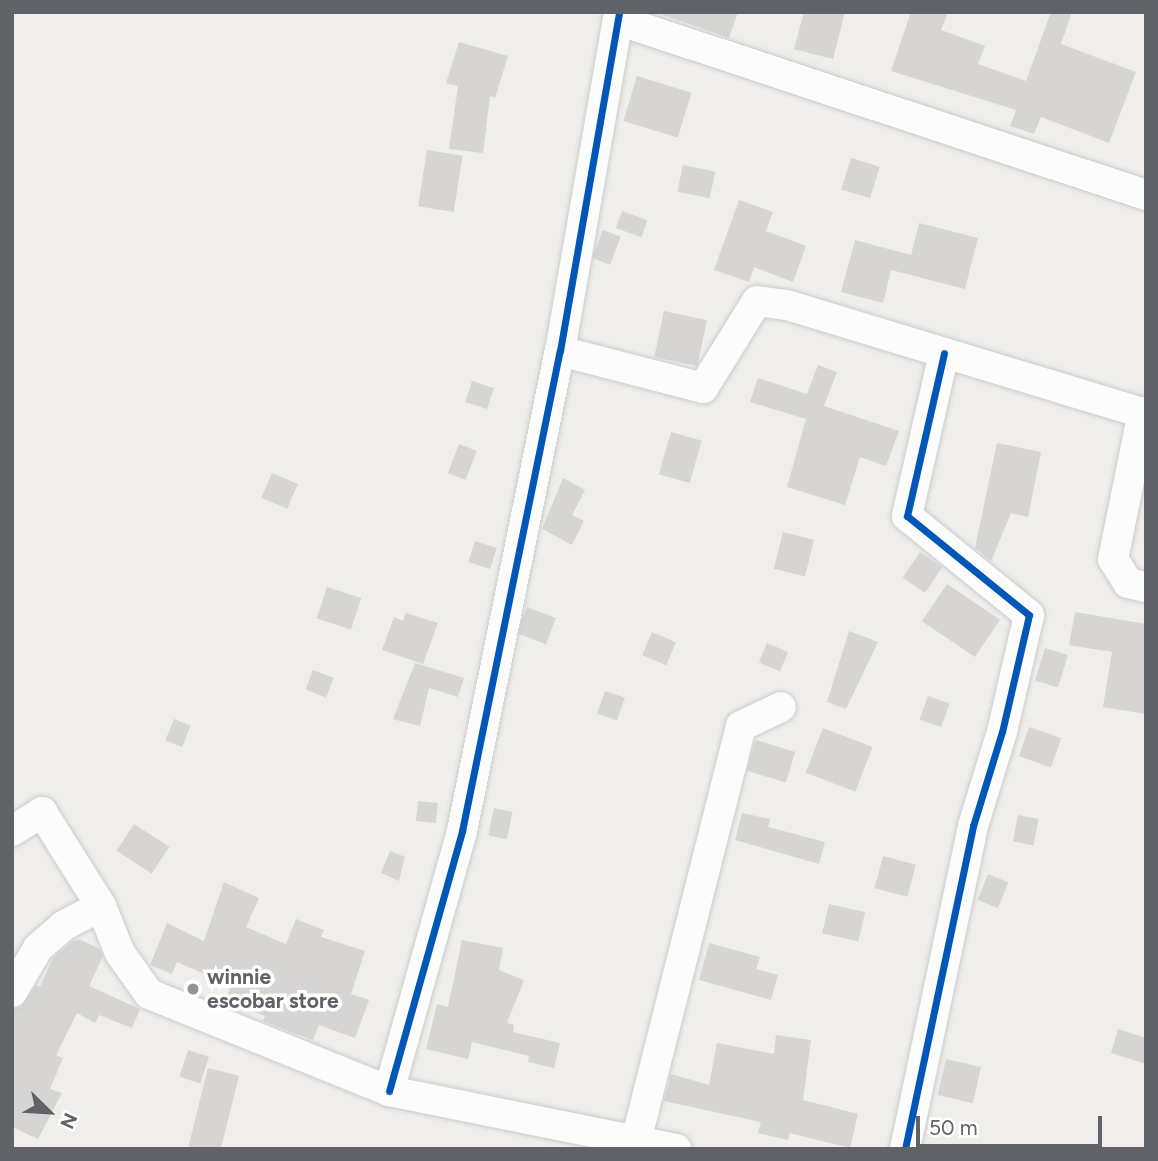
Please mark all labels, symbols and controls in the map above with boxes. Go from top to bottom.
place label: winnie escobar store [207,964,339,1014]
marker: winnie escobar store [185,981,201,997]
north arrow [14,1077,84,1147]
scale bar [920,1102,1106,1146]
text: N [55,1109,82,1132]
text: 50 m [929,1115,978,1140]

